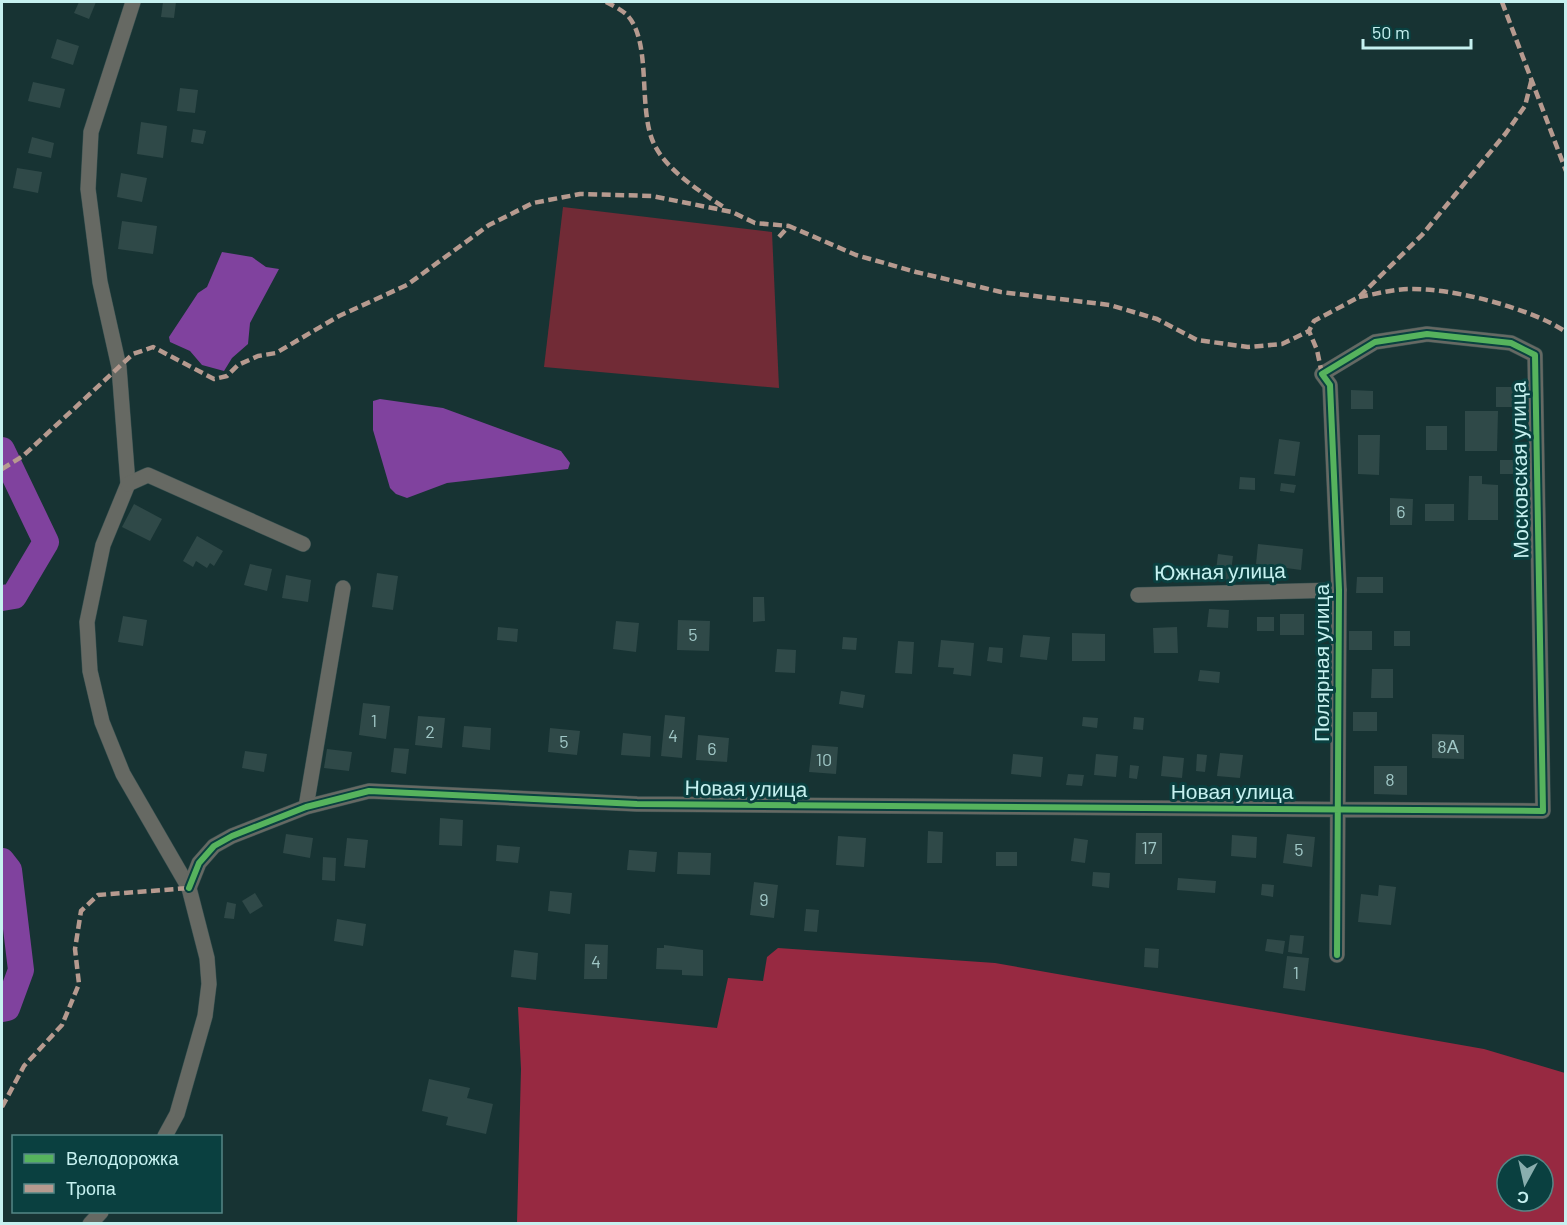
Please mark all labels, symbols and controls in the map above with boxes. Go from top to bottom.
scale bar [1363,12,1471,50]
text: 50 m [1372,21,1410,43]
street label: Московская улица [1504,381,1533,559]
house number: 6 [1396,500,1406,522]
street label: Южная улица [1154,557,1286,584]
street label: Полярная улица [1308,584,1333,742]
house number: 5 [688,623,698,645]
house number: 1 [371,709,377,731]
house number: 2 [425,720,435,742]
house number: 4 [668,724,678,746]
house number: 5 [559,730,569,752]
house number: 8А [1437,735,1459,757]
house number: 6 [707,737,717,759]
house number: 10 [816,748,832,770]
house number: 8 [1385,768,1395,790]
street label: Новая улица [684,774,808,801]
street label: Новая улица [1171,778,1294,803]
house number: 17 [1142,836,1157,858]
house number: 5 [1294,838,1304,860]
house number: 9 [759,888,769,910]
house number: 4 [591,950,601,972]
house number: 1 [1293,961,1299,983]
legend [12,1135,222,1213]
text: Велодорожка [66,1147,179,1169]
north arrow [1495,1153,1555,1213]
text: Тропа [66,1177,117,1199]
text: С [1515,1188,1530,1209]

